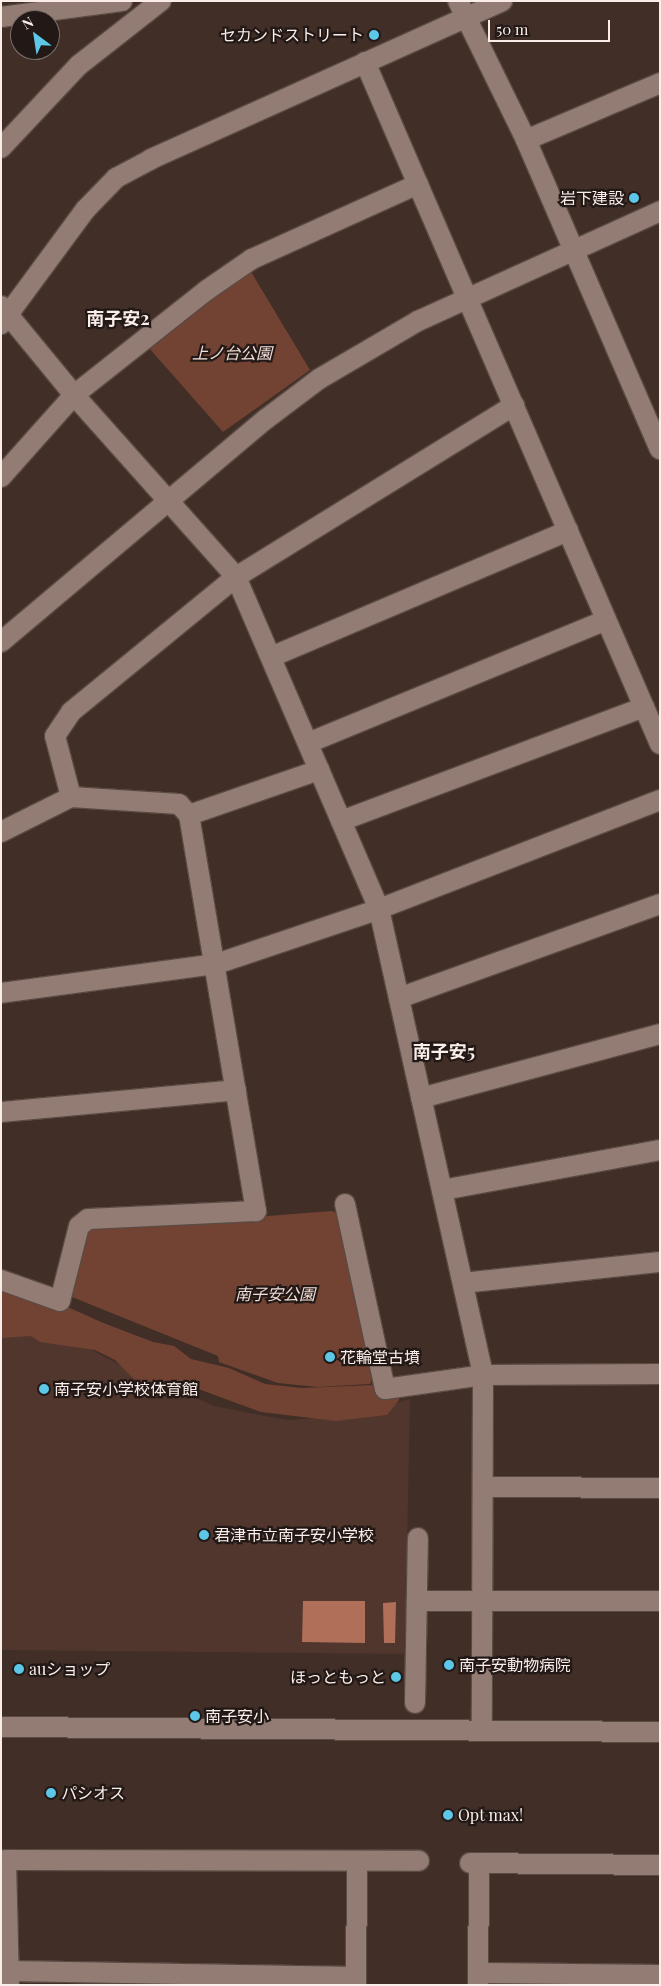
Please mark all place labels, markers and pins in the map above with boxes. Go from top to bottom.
place label: セカンドストリート [220,25,364,45]
marker: セカンドストリート [368,29,380,41]
place label: 岩下建設 [560,188,624,208]
marker: 岩下建設 [628,192,640,204]
place label: 花輪堂古墳 [340,1347,420,1367]
marker: 花輪堂古墳 [324,1351,336,1363]
place label: 南子安小学校体育館 [54,1379,198,1399]
marker: 南子安小学校体育館 [38,1383,50,1395]
place label: 君津市立南子安小学校 [214,1525,374,1545]
marker: 君津市立南子安小学校 [198,1529,210,1541]
place label: 南子安動物病院 [459,1655,571,1675]
place label: auショップ [29,1659,110,1679]
marker: 南子安動物病院 [443,1659,455,1671]
marker: auショップ [13,1663,25,1675]
place label: ほっともっと [290,1667,386,1687]
marker: ほっともっと [390,1671,402,1683]
place label: 南子安小 [205,1706,269,1726]
marker: 南子安小 [189,1710,201,1722]
place label: パシオス [61,1783,125,1803]
marker: パシオス [45,1787,57,1799]
place label: Opt max! [458,1805,523,1825]
marker: Opt max! [442,1809,454,1821]

